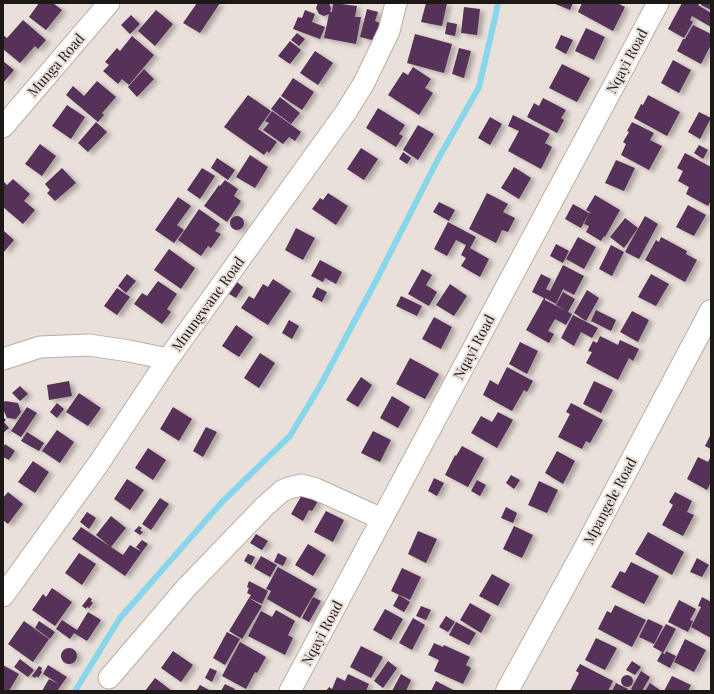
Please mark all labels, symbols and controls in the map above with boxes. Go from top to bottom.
street label: Nqayi Road [602,25,652,97]
street label: Munga Road [23,29,88,100]
street label: Mnungwane Road [167,253,248,355]
street label: Nqayi Road [449,311,499,383]
street label: Mpangele Road [579,454,640,548]
street label: Nqayi Road [297,597,347,669]

